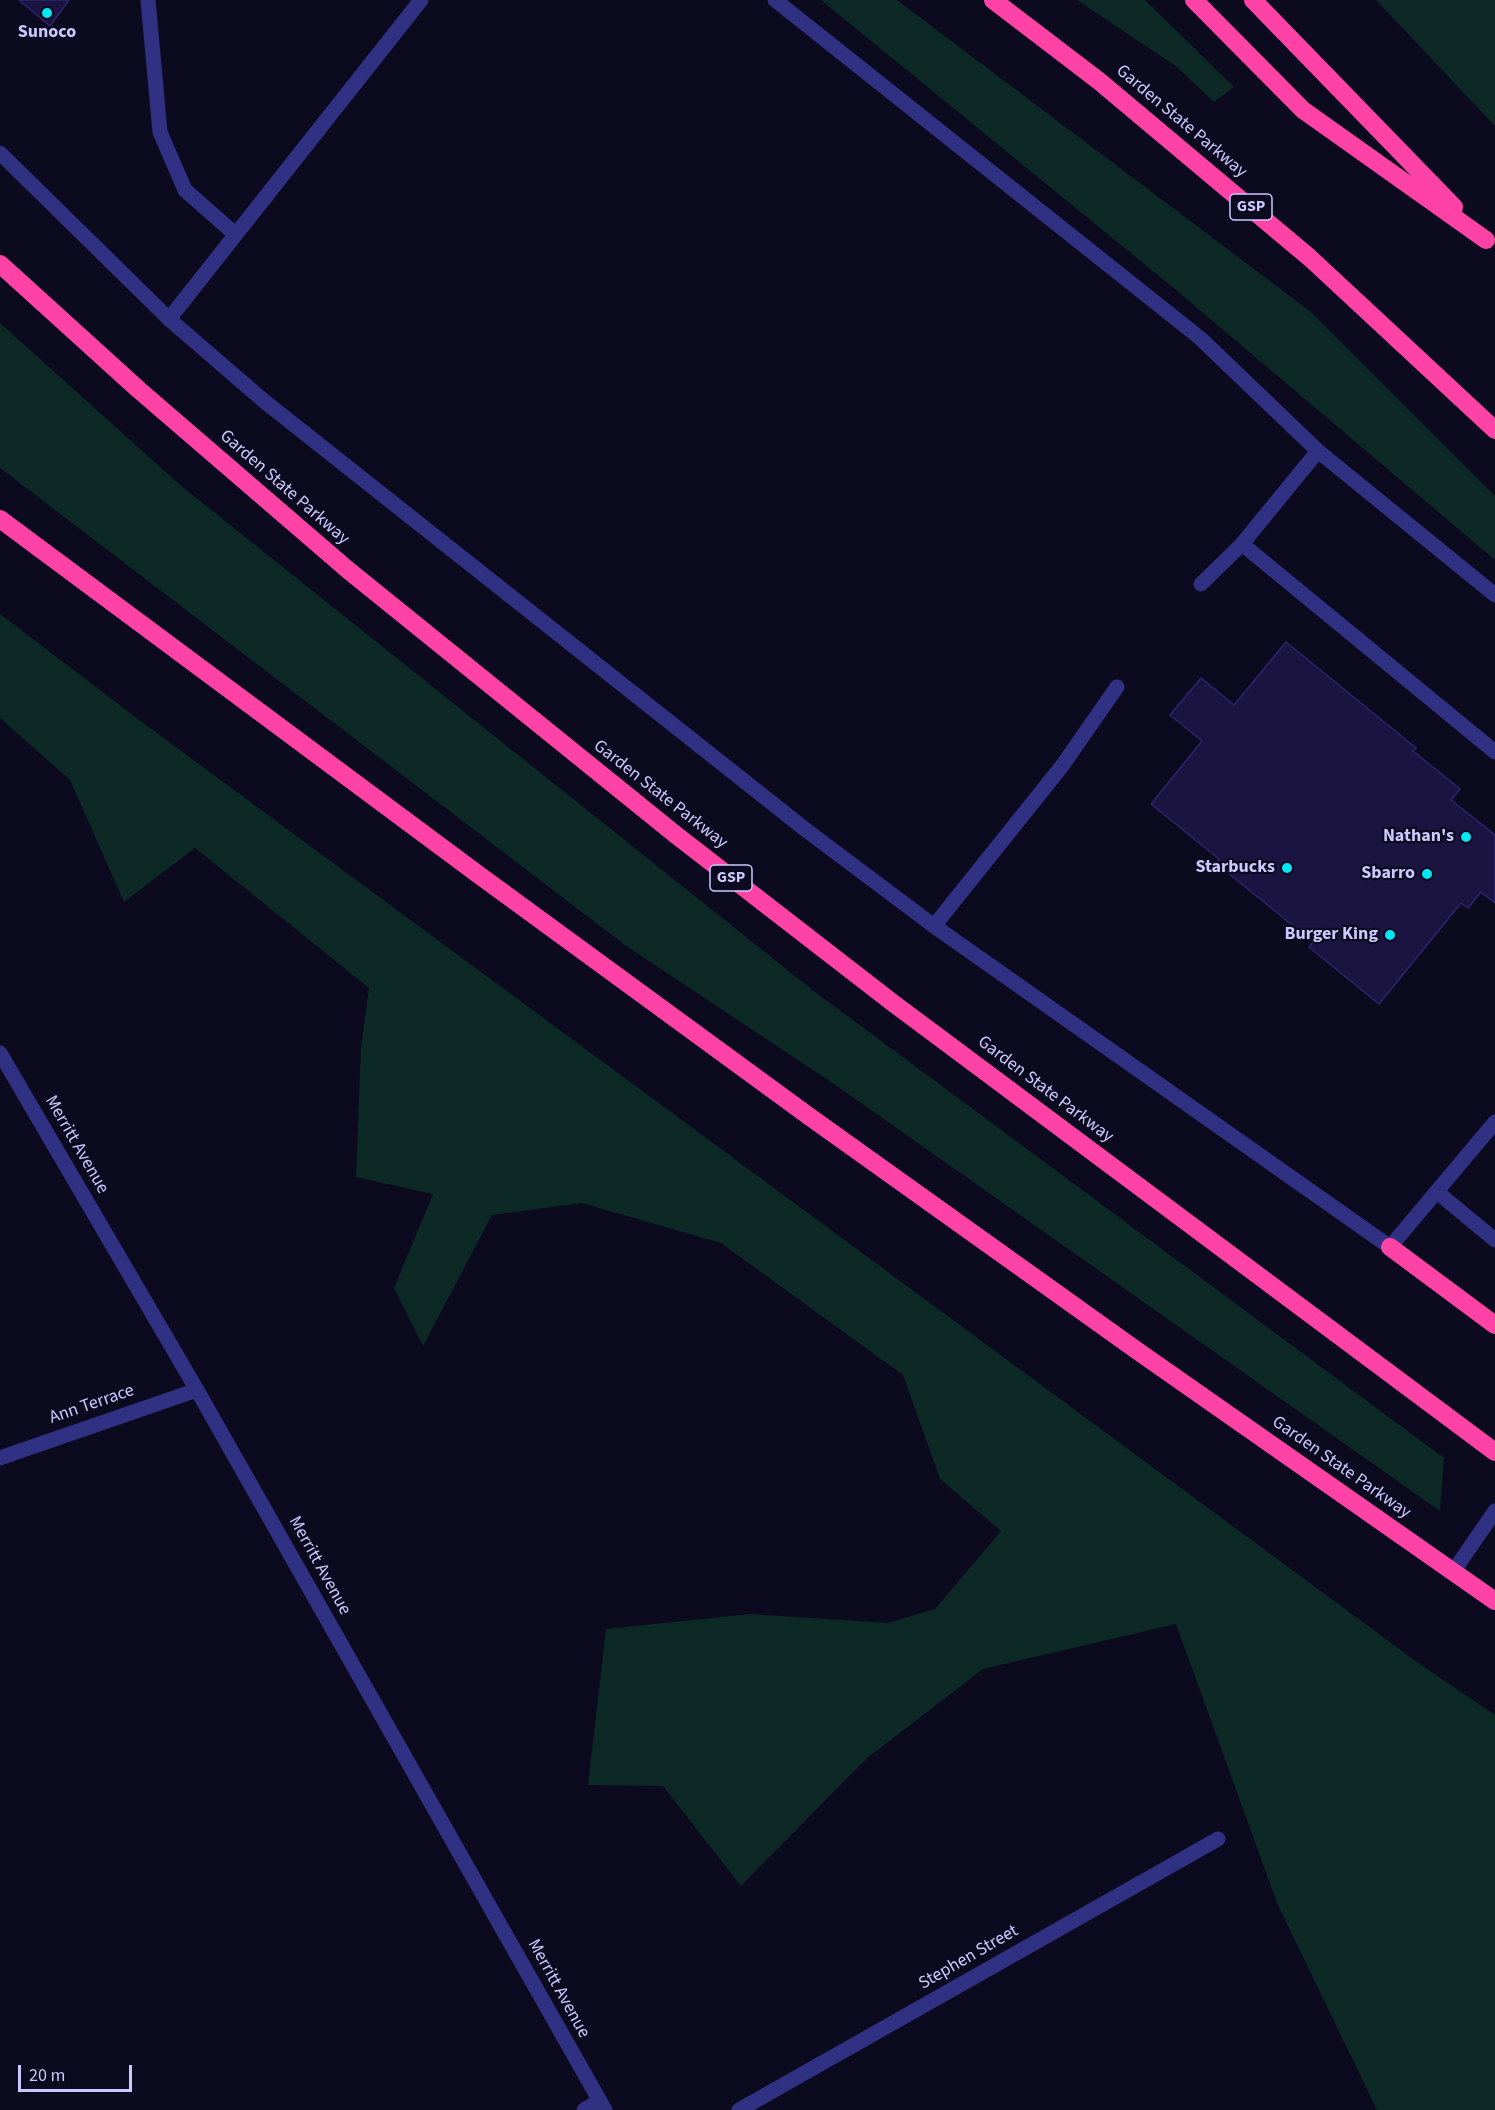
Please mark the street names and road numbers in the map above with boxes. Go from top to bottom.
street label: Garden State Parkway [1111,61,1251,183]
road number: GSP [1230,194,1272,220]
street label: Garden State Parkway [215,426,353,550]
street label: Garden State Parkway [589,736,731,854]
road number: GSP [710,865,752,891]
street label: Garden State Parkway [973,1032,1117,1148]
street label: Merritt Avenue [39,1092,113,1198]
street label: Ann Terrace [47,1380,137,1430]
street label: Garden State Parkway [1267,1412,1415,1524]
street label: Merritt Avenue [283,1513,355,1619]
street label: Stephen Street [915,1921,1023,1995]
street label: Merritt Avenue [522,1936,594,2042]

